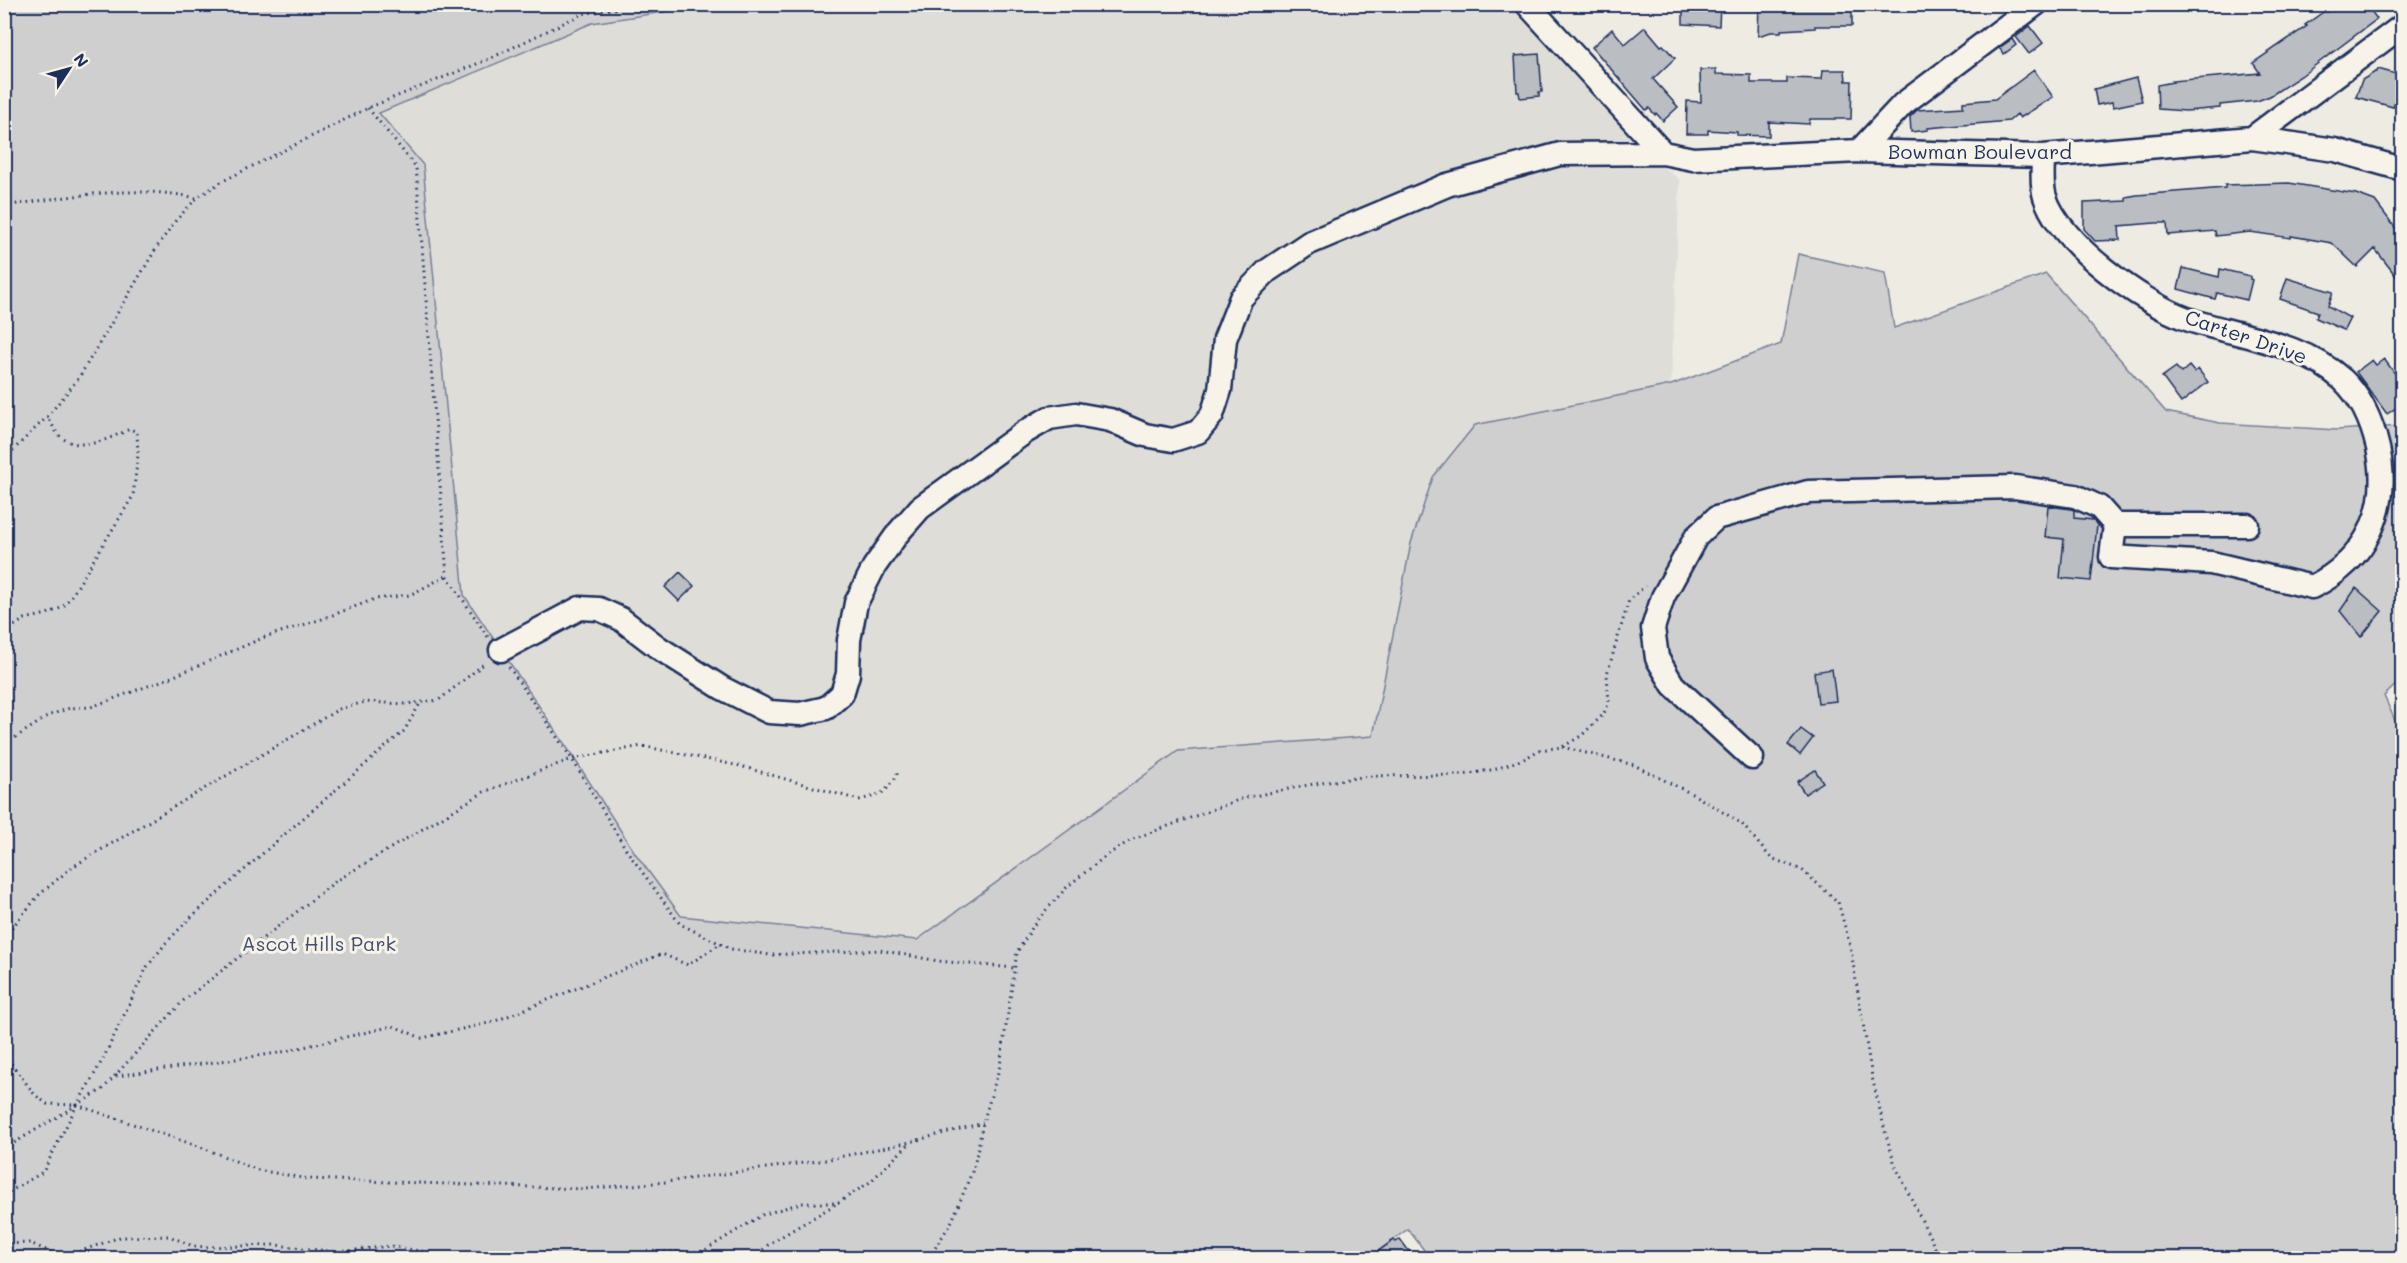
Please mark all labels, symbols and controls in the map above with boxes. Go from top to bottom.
north arrow [39,39,99,99]
text: N [69,49,94,71]
street label: Bowman Boulevard [1888,138,2072,164]
street label: Carter Drive [2182,303,2311,369]
park label: Ascot Hills Park [242,930,396,956]

